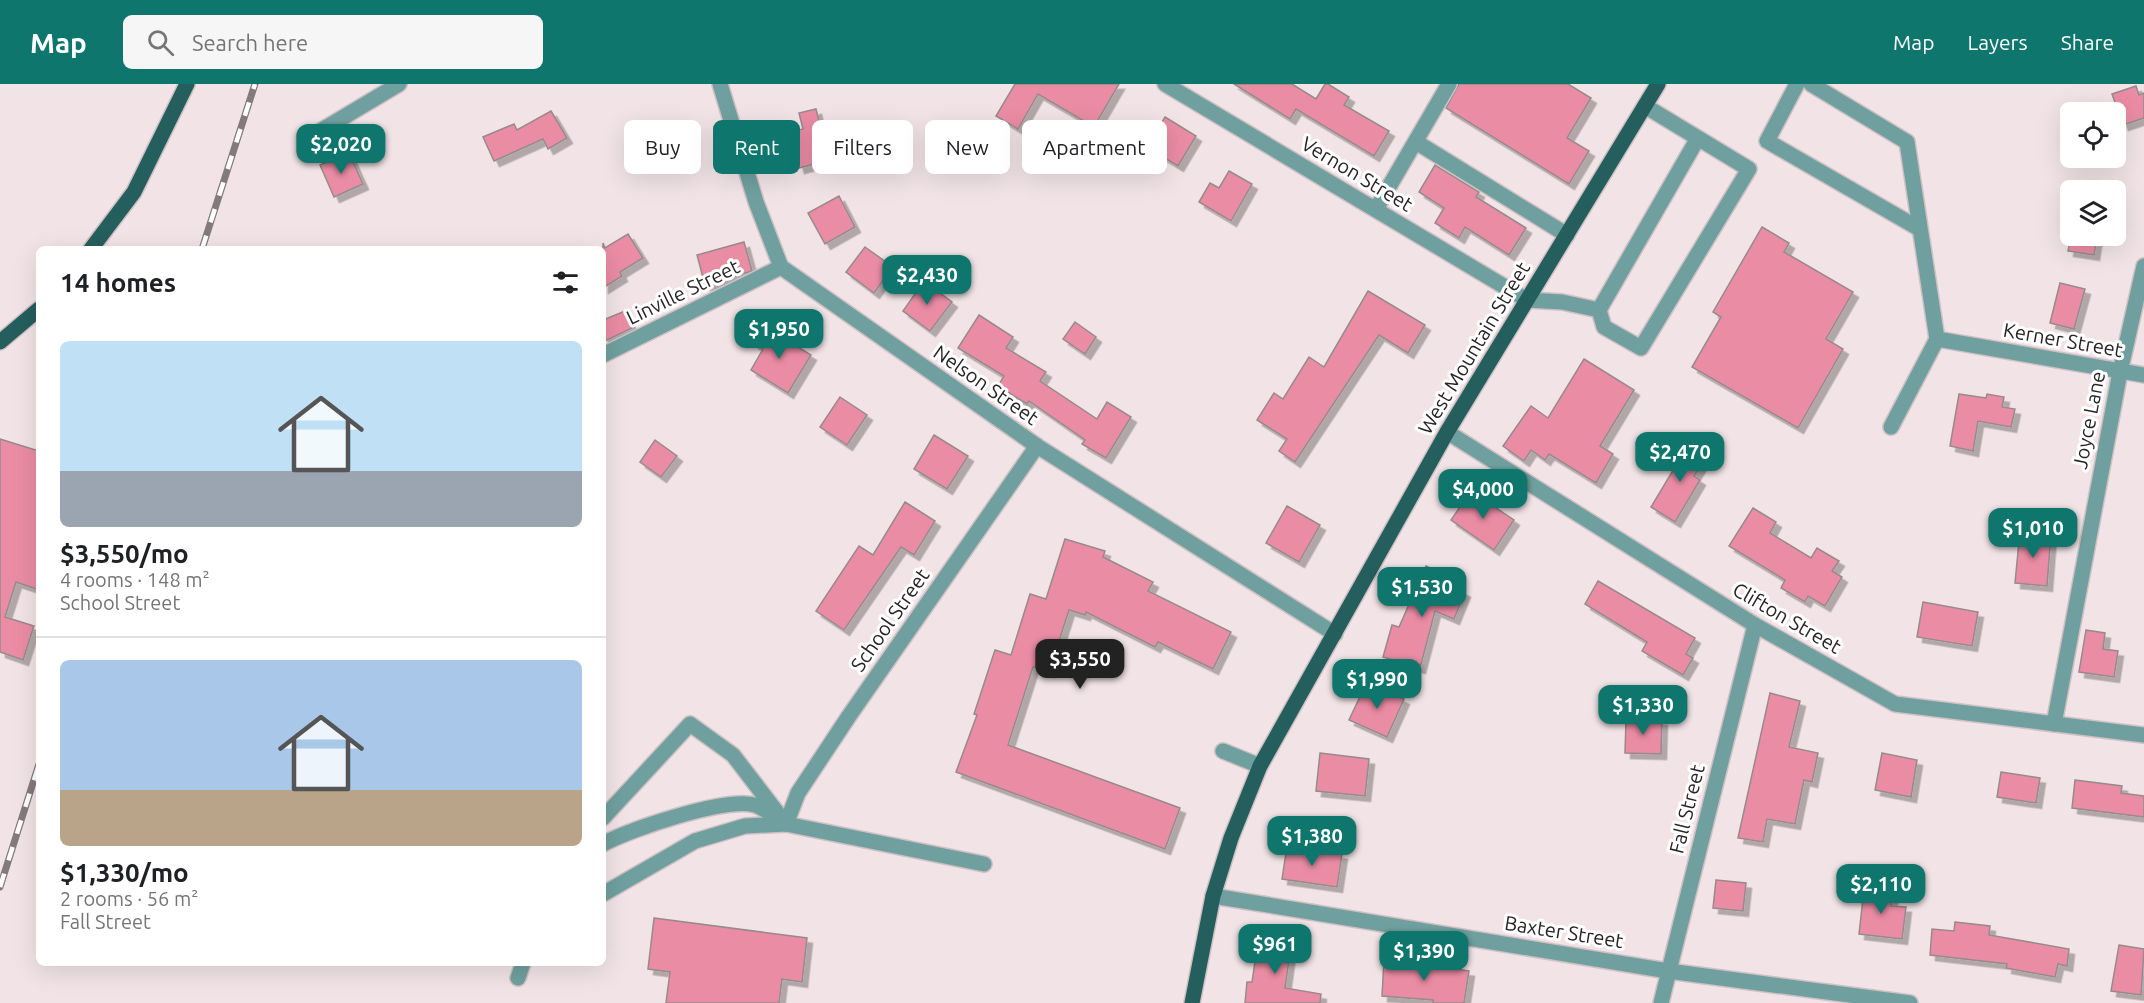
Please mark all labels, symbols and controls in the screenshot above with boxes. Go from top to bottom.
search box [123,15,543,69]
icon: search [144,26,177,59]
text: Map [30,27,87,58]
text: Search here [192,30,308,55]
text: Map [1893,30,1934,54]
text: Layers [1967,30,2028,54]
text: Share [2061,30,2114,54]
map controls [2060,102,2126,246]
button: locate [2060,102,2126,168]
chip: Buy [624,120,701,174]
chip: Rent [713,120,800,174]
chip: Filters [812,120,913,174]
chip: New [925,120,1010,174]
chip: Apartment [1022,120,1167,174]
pin: $2,020 [292,124,390,175]
street label: Vernon Street [1298,131,1417,216]
text: $2,020 [310,132,372,155]
button: layers [2060,180,2126,246]
street label: Linville Street [622,254,743,329]
pin: $2,430 [878,255,976,306]
street label: West Mountain Street [1413,257,1534,438]
text: $2,430 [896,263,958,286]
icon: filters [549,266,582,299]
text: 14 homes [60,268,176,297]
pin: $1,950 [730,309,828,360]
text: $1,950 [748,317,810,340]
street label: Kerner Street [2002,318,2125,361]
street label: Nelson Street [929,340,1043,429]
street label: Joyce Lane [2068,369,2109,471]
icon: home [267,380,375,488]
pin: $2,470 [1631,432,1729,483]
text: $2,470 [1649,440,1711,463]
pin: $4,000 [1434,469,1532,520]
text: $4,000 [1452,477,1514,500]
pin: $1,010 [1984,508,2082,559]
text: $1,010 [2002,516,2064,539]
text: $3,550/mo [60,539,189,568]
street label: School Street [846,564,934,676]
pin: $1,530 [1373,567,1471,618]
text: 4 rooms · 148 m² [60,568,210,591]
text: $1,530 [1391,575,1453,598]
street label: Clifton Street [1729,577,1846,658]
text: School Street [60,591,180,614]
pin: $3,550 [1031,639,1129,690]
text: $3,550 [1049,647,1111,670]
pin: $1,990 [1328,659,1426,710]
text: $1,990 [1346,667,1408,690]
pin: $1,330 [1594,685,1692,736]
text: $1,330 [1612,693,1674,716]
icon: home [267,699,375,807]
street label: Fall Street [1664,762,1709,856]
pin: $1,380 [1263,816,1361,867]
text: $1,380 [1281,824,1343,847]
text: $1,330/mo [60,858,189,887]
pin: $2,110 [1832,864,1930,915]
text: $2,110 [1850,872,1912,895]
text: 2 rooms · 56 m² [60,887,198,910]
text: Fall Street [60,910,151,933]
street label: Baxter Street [1503,911,1625,952]
pin: $961 [1239,924,1311,975]
pin: $1,390 [1375,931,1473,982]
text: $961 [1252,932,1298,955]
text: $1,390 [1393,939,1455,962]

